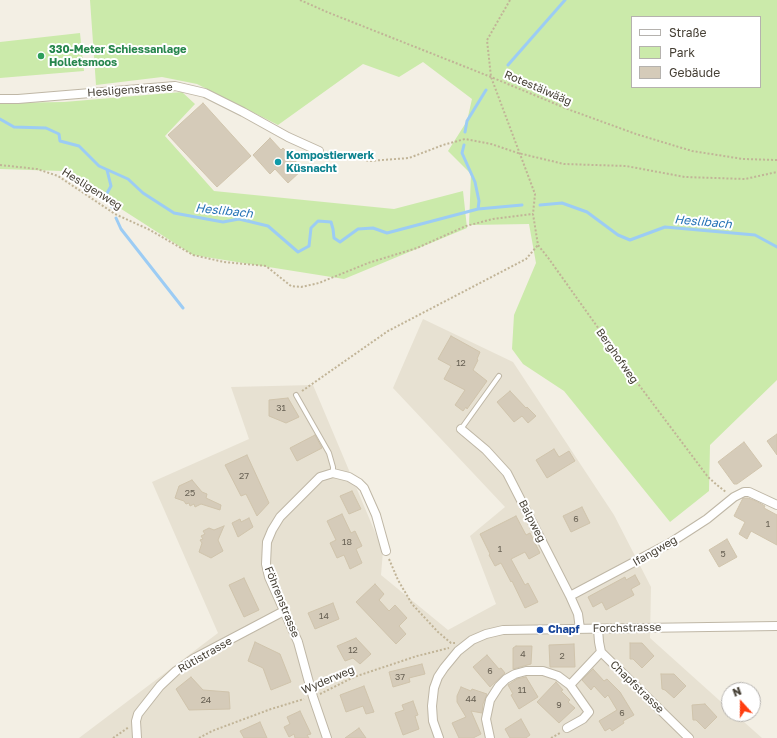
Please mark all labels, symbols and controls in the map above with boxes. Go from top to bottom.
legend [631,16,761,88]
text: Straße [669,25,707,40]
place label: 330-Meter Schiessanlage Holletsmoos [49,43,186,69]
text: Park [669,45,695,60]
marker: 330-Meter Schiessanlage Holletsmoos [36,51,46,61]
text: Gebäude [669,65,720,80]
street label: Rotestäiwääg [502,68,574,108]
street label: Hesligenstrasse [87,80,173,100]
place label: Kompostierwerk Küsnacht [286,149,374,175]
marker: Kompostierwerk Küsnacht [273,157,283,167]
street label: Hesligenweg [59,165,125,213]
water label: Heslibach [195,201,253,221]
water label: Heslibach [674,212,732,232]
street label: Berghofweg [593,326,641,386]
house number: 12 [456,358,466,368]
house number: 31 [276,403,286,413]
house number: 27 [239,471,249,481]
house number: 25 [185,488,195,498]
street label: Balpweg [516,498,548,544]
house number: 6 [573,514,579,524]
house number: 1 [766,519,770,529]
street label: Ifangweg [631,533,679,569]
house number: 18 [342,537,352,547]
house number: 1 [498,544,502,554]
house number: 5 [720,549,726,559]
street label: Föhrenstrasse [262,564,302,640]
house number: 14 [319,611,329,621]
street label: Forchstrasse [593,621,661,635]
place label: Chapf [548,623,580,637]
marker: Chapf [535,625,545,635]
street label: Rütistrasse [176,634,234,676]
house number: 12 [348,645,358,655]
house number: 4 [520,649,526,659]
house number: 2 [559,651,565,661]
street label: Chapfstrasse [607,658,667,716]
street label: Wyderweg [300,663,356,697]
house number: 6 [487,666,493,676]
house number: 37 [395,672,405,682]
north arrow [721,682,761,722]
text: N [731,684,743,699]
house number: 11 [518,685,526,695]
house number: 44 [466,694,476,704]
house number: 24 [201,695,211,705]
house number: 9 [556,700,562,710]
house number: 6 [619,708,625,718]

